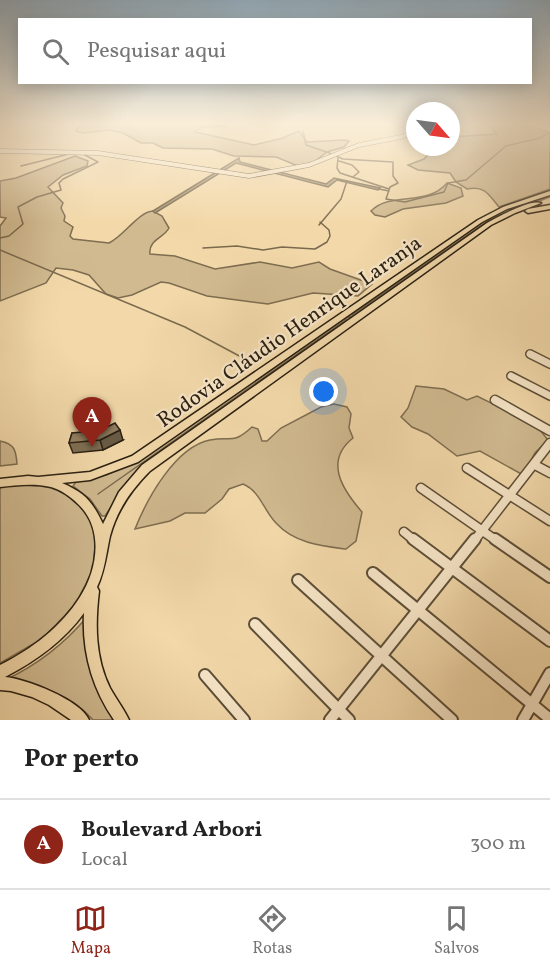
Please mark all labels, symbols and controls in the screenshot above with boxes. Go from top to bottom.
search box [18,18,532,84]
icon: search [39,35,72,68]
text: Pesquisar aqui [87,36,226,67]
north arrow [406,102,460,156]
street label: Rodovia Cláudio Henrique Laranja [152,229,428,435]
your location [309,377,338,406]
pin: A [72,398,112,447]
text: Por perto [24,741,139,777]
text: Boulevard Arbori [81,815,262,846]
text: A [36,830,51,858]
text: 300 m [470,830,526,858]
text: Local [81,846,128,874]
tab: Mapa [71,902,111,960]
tab: Rotas [253,902,292,960]
tab: Salvos [434,902,479,960]

